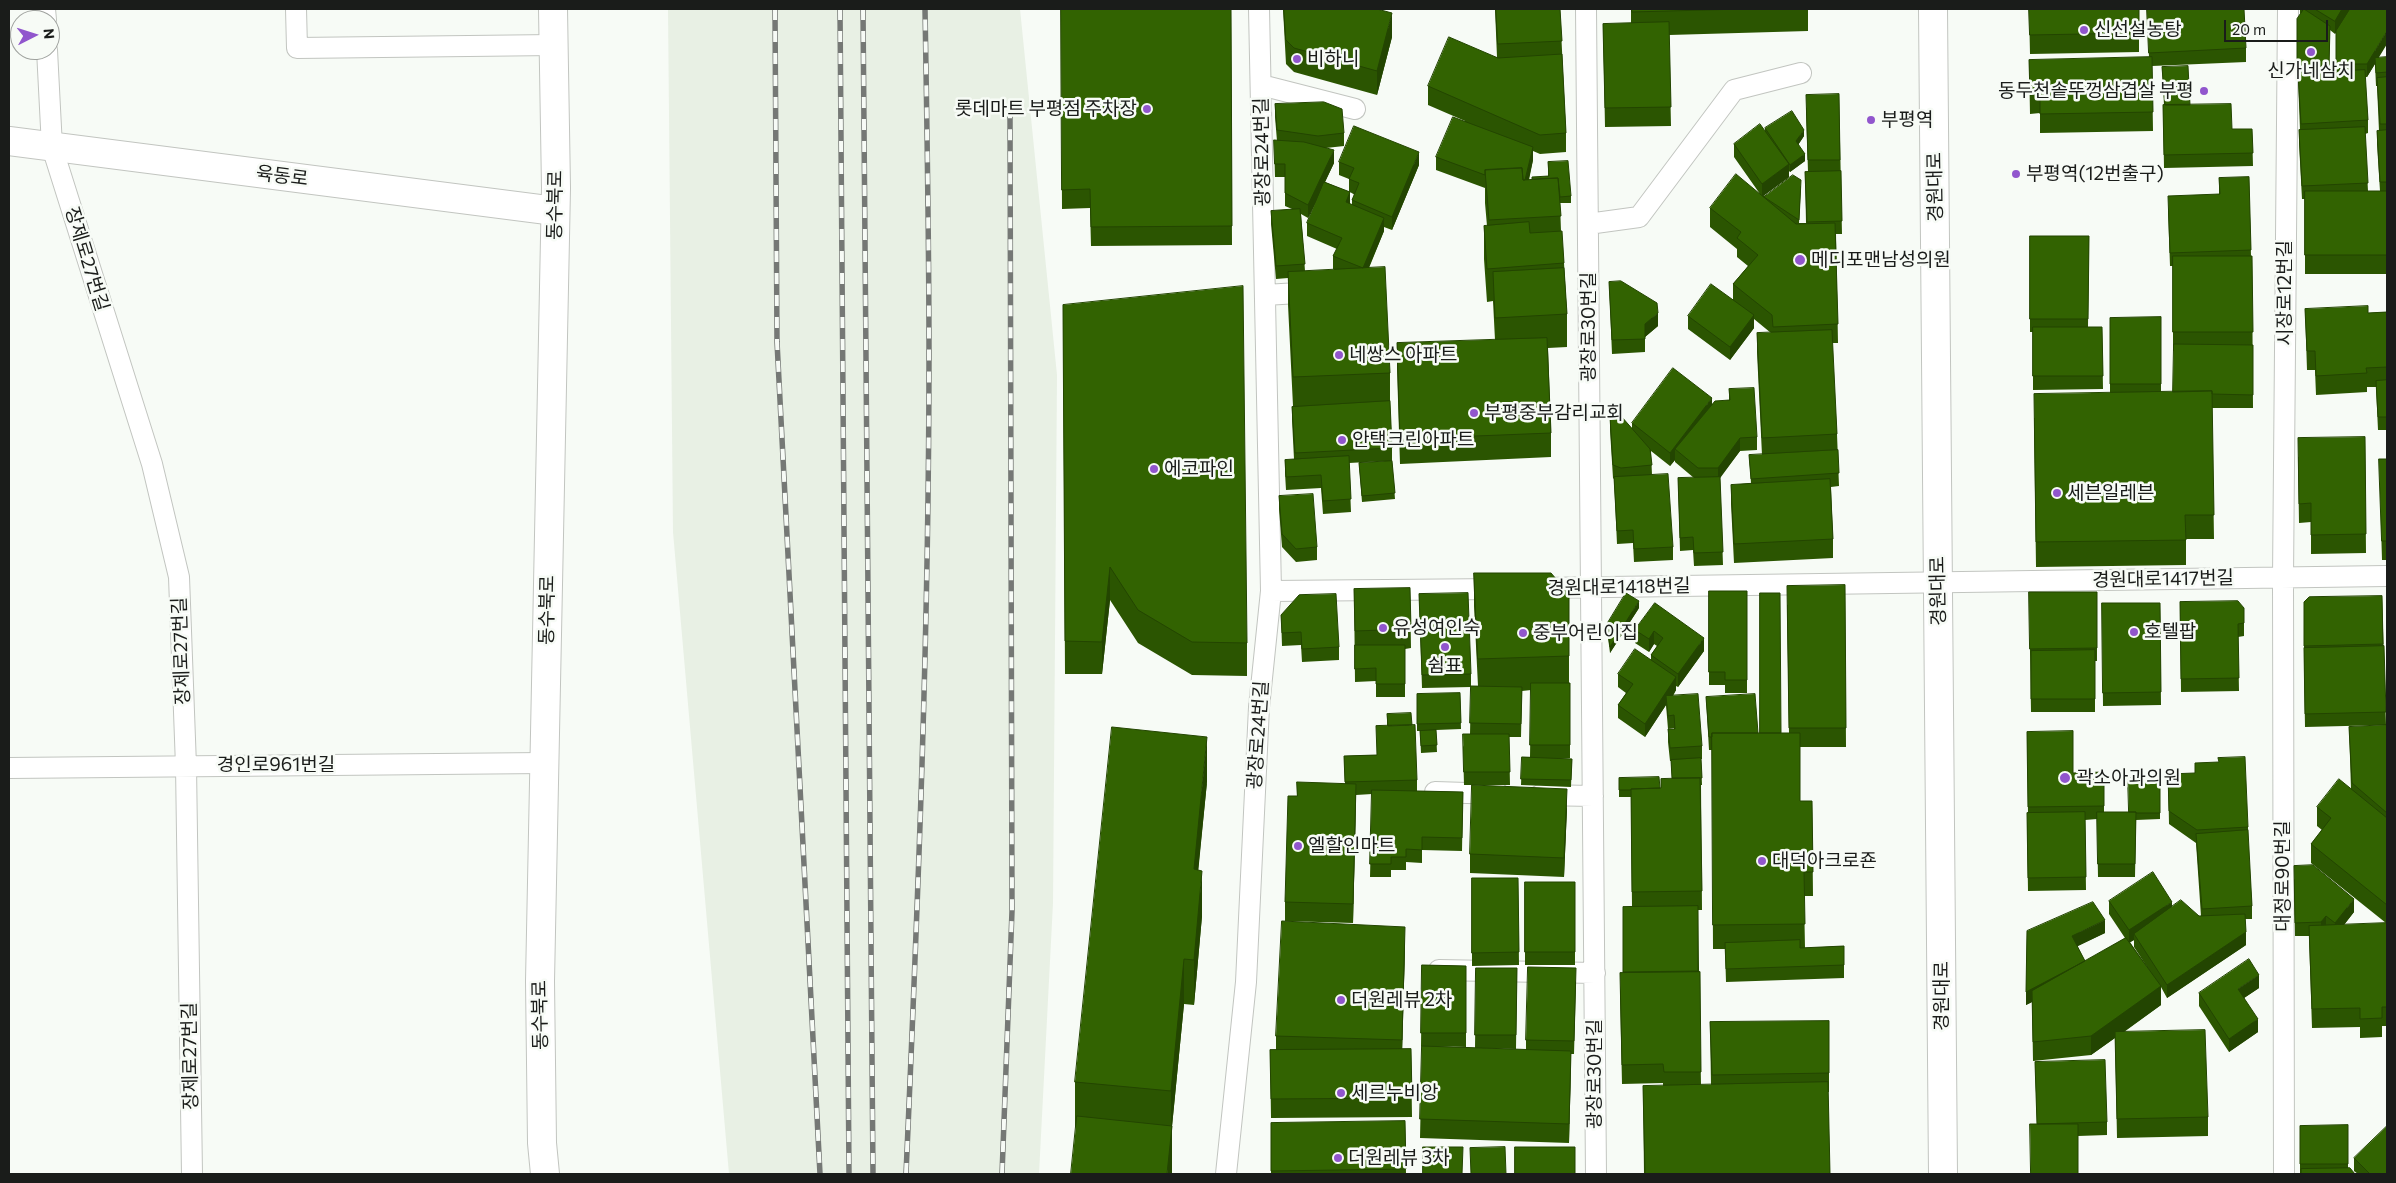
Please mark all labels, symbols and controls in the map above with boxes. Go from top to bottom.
north arrow [10,10,60,60]
scale bar [2226,10,2330,42]
place label: 신선설농탕 [2094,19,2181,41]
text: 20 m [2232,20,2266,38]
marker: 신선설농탕 [2078,24,2090,36]
text: N [41,28,58,40]
marker: 신가네삼치 [2305,46,2317,58]
place label: 비하니 [1307,48,1359,70]
marker: 비하니 [1291,53,1303,65]
place label: 신가네삼치 [2267,60,2355,82]
place label: 동두천솥뚜껑삼겹살 부평 [1998,80,2194,102]
marker: 동두천솥뚜껑삼겹살 부평 [2198,85,2210,97]
street label: 광장로24번길 [1250,97,1274,207]
place label: 롯데마트 부평점 주차장 [955,98,1137,120]
marker: 롯데마트 부평점 주차장 [1141,103,1153,115]
place label: 부평역 [1881,109,1933,131]
marker: 부평역 [1865,114,1877,126]
street label: 경원대로 [1923,152,1947,222]
street label: 육동로 [255,161,309,191]
place label: 부평역(12번출구) [2026,163,2164,185]
marker: 부평역(12번출구) [2010,168,2022,180]
street label: 동수북로 [543,170,567,240]
street label: 장제로27번길 [60,204,114,314]
street label: 시장로12번길 [2274,240,2296,346]
place label: 메디포맨남성의원 [1811,249,1951,271]
marker: 메디포맨남성의원 [1793,253,1807,267]
street label: 광장로30번길 [1578,272,1600,382]
place label: 네쌍스 아파트 [1349,344,1458,366]
marker: 네쌍스 아파트 [1333,349,1345,361]
place label: 부평중부감리교회 [1484,402,1624,424]
marker: 부평중부감리교회 [1468,407,1480,419]
place label: 안택크린아파트 [1352,429,1474,451]
marker: 안택크린아파트 [1336,434,1348,446]
place label: 에코파인 [1164,458,1234,480]
marker: 에코파인 [1148,463,1160,475]
place label: 세븐일레븐 [2067,482,2154,504]
marker: 세븐일레븐 [2051,487,2063,499]
street label: 경원대로 [1926,556,1950,626]
street label: 경원대로1417번길 [2092,566,2234,592]
street label: 경원대로1418번길 [1547,574,1691,600]
street label: 동수북로 [535,575,559,645]
street label: 장제로27번길 [168,597,194,705]
place label: 유성여인숙 [1393,617,1480,639]
place label: 호텔팝 [2144,621,2196,643]
marker: 유성여인숙 [1377,622,1389,634]
place label: 중부어린이집 [1533,622,1638,644]
marker: 호텔팝 [2128,626,2140,638]
marker: 중부어린이집 [1517,627,1529,639]
marker: 쉼표 [1439,641,1451,653]
place label: 쉼표 [1428,655,1462,677]
street label: 광장로24번길 [1243,680,1273,790]
street label: 경인로961번길 [217,754,335,776]
place label: 곽소아과의원 [2076,767,2181,789]
marker: 곽소아과의원 [2058,771,2072,785]
street label: 대정로90번길 [2272,820,2294,932]
place label: 엘할인마트 [1308,835,1395,857]
marker: 엘할인마트 [1292,840,1304,852]
place label: 대덕아크로죤 [1772,850,1877,872]
marker: 대덕아크로죤 [1756,855,1768,867]
street label: 경원대로 [1931,961,1953,1031]
street label: 동수북로 [528,980,552,1050]
place label: 더원레뷰 2차 [1351,989,1453,1011]
marker: 더원레뷰 2차 [1335,994,1347,1006]
street label: 장제로27번길 [178,1002,202,1110]
street label: 광장로30번길 [1584,1019,1606,1129]
place label: 세르누비앙 [1351,1082,1438,1104]
marker: 세르누비앙 [1335,1087,1347,1099]
place label: 더원레뷰 3차 [1348,1147,1450,1169]
marker: 더원레뷰 3차 [1332,1152,1344,1164]

